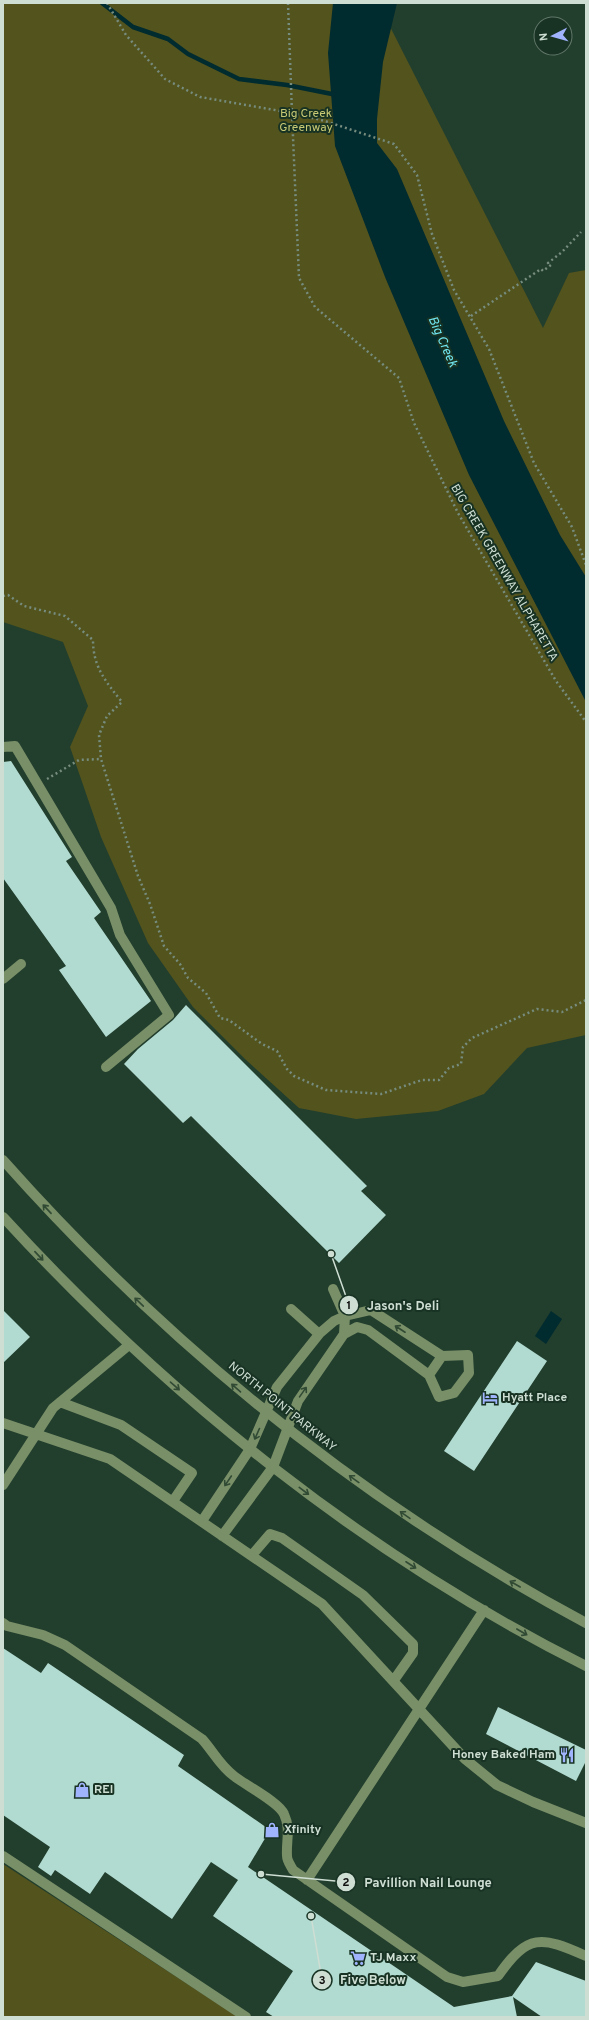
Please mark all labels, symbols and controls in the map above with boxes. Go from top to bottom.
north arrow [533,16,573,56]
text: N [537,32,551,42]
park label: Big Creek Greenway [279,106,333,136]
water label: Big Creek [424,314,460,370]
street label: BIG CREEK GREENWAY ALPHARETTA [447,481,561,665]
one-way arrow [43,1204,52,1214]
one-way arrow [34,1251,44,1261]
callout: Jason's Deli [339,1293,447,1318]
one-way arrow [134,1297,144,1306]
text: 1 [347,1298,351,1314]
text: Jason's Deli [367,1299,439,1315]
one-way arrow [394,1324,406,1332]
street label: NORTH POINT PARKWAY [225,1358,340,1456]
one-way arrow [169,1381,180,1390]
one-way arrow [230,1384,241,1393]
one-way arrow [299,1387,307,1398]
hotel icon: Hyatt Place [481,1389,499,1407]
place label: Hyatt Place [502,1390,568,1406]
one-way arrow [253,1427,260,1439]
one-way arrow [348,1475,359,1483]
one-way arrow [224,1476,233,1487]
one-way arrow [299,1486,310,1495]
one-way arrow [400,1511,411,1519]
one-way arrow [405,1561,416,1569]
one-way arrow [509,1580,521,1588]
one-way arrow [516,1629,528,1637]
restaurant icon: Honey Baked Ham [558,1746,576,1764]
place label: Honey Baked Ham [452,1747,555,1763]
shop icon: REI [73,1781,91,1799]
place label: REI [94,1782,113,1798]
shop icon: Xfinity [263,1821,281,1839]
place label: Xfinity [284,1822,321,1838]
callout: Pavillion Nail Lounge [336,1870,500,1895]
text: 2 [342,1875,350,1891]
text: Pavillion Nail Lounge [364,1876,492,1892]
supermarket icon: TJ Maxx [349,1949,367,1967]
place label: TJ Maxx [370,1950,417,1966]
callout: Five Below [312,1967,414,1992]
text: 3 [318,1973,326,1989]
text: Five Below [340,1973,406,1989]

